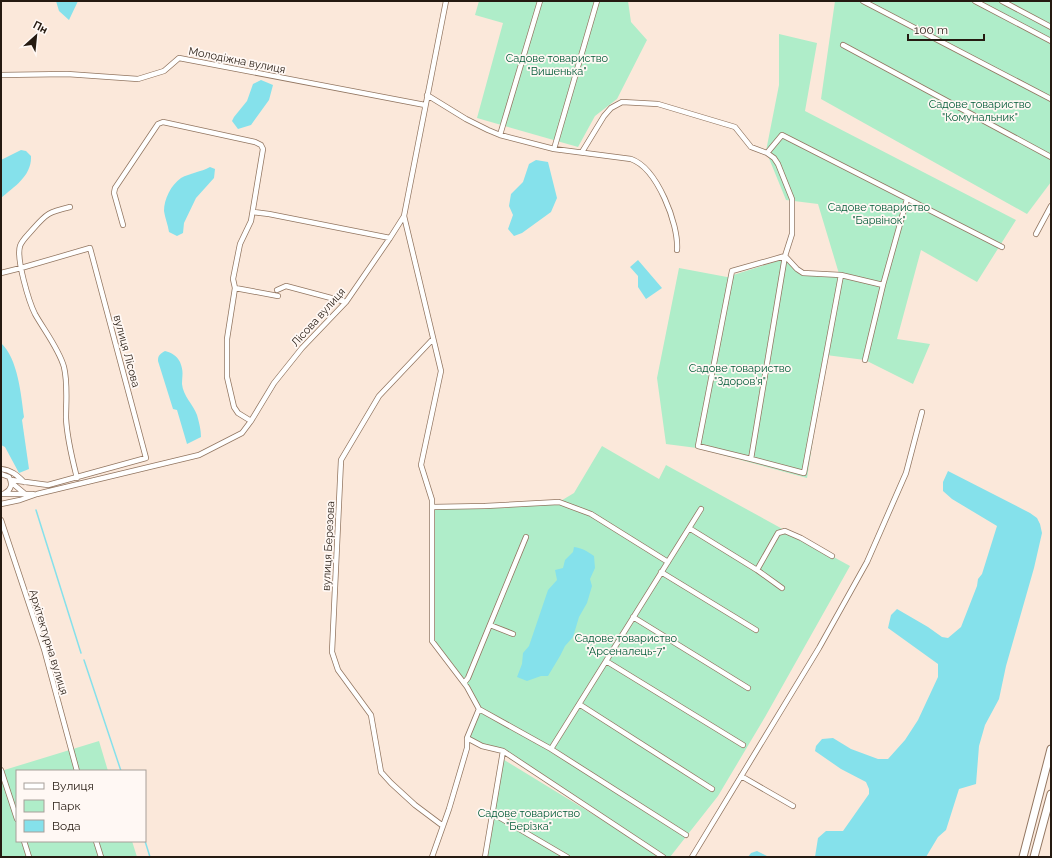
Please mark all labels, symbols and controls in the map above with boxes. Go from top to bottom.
north arrow [16,16,56,56]
scale bar [908,16,984,42]
text: Пн [31,18,50,37]
text: 100 m [914,23,948,37]
street label: Молодіжна вулиця [187,45,286,76]
park label: Садове товариство "Вишенька" [506,52,609,78]
park label: Садове товариство "Комунальник" [929,98,1032,124]
park label: Садове товариство "Барвінок" [828,201,931,227]
street label: Лісова вулиця [289,285,348,349]
street label: вулиця Лісова [111,314,142,389]
park label: Садове товариство "Здоров'я" [689,362,792,388]
street label: вулиця Березова [320,501,337,591]
street label: Архітектурна вулиця [26,588,71,696]
park label: Садове товариство "Арсеналець-7" [575,632,678,658]
legend [16,770,146,842]
text: Вулиця [52,779,94,793]
text: Парк [52,799,81,813]
park label: Садове товариство "Берізка" [478,807,581,833]
text: Вода [52,819,81,833]

